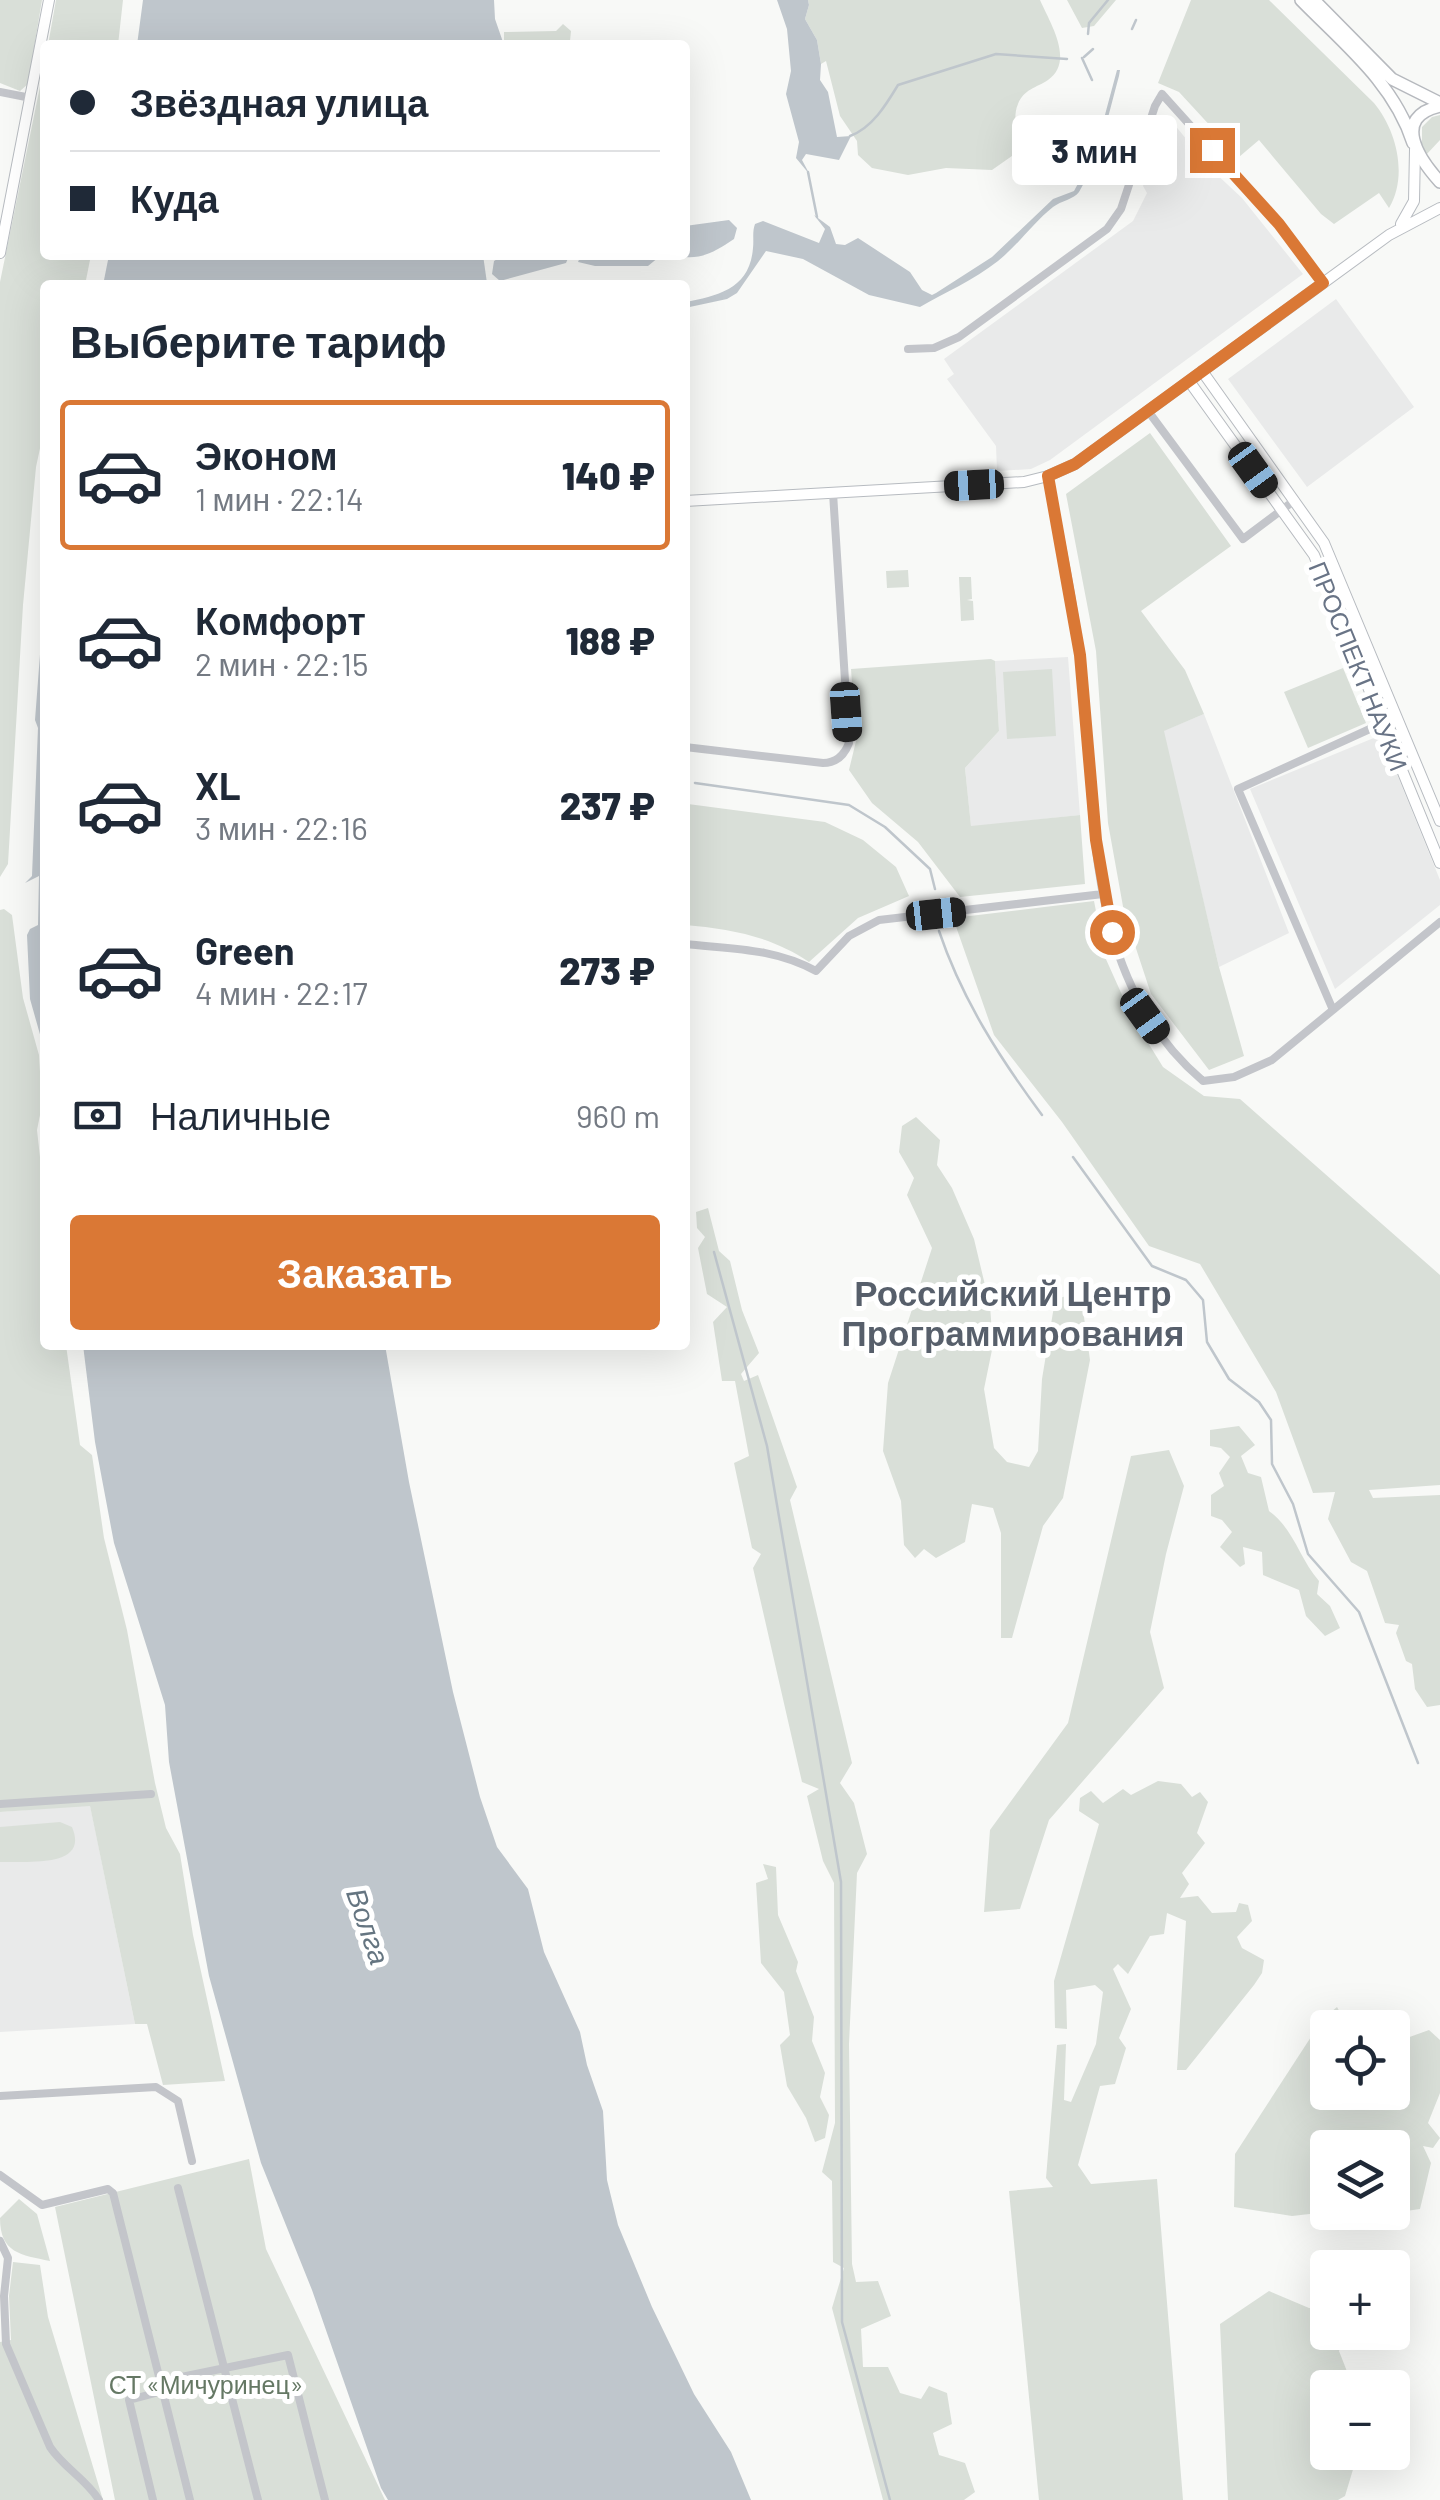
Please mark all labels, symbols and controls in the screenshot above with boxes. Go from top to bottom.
text: Звёздная улица [130,79,428,125]
callout: 3 мин [1012,115,1177,185]
route end [1190,128,1235,173]
text: 3 мин [1051,131,1138,169]
text: Куда [130,175,219,221]
text: Выберите тариф [70,313,447,367]
icon: car [75,430,165,520]
text: Эконом [195,432,338,478]
car [1223,437,1283,503]
text: 140 ₽ [562,452,655,498]
car [943,468,1005,502]
text: 1 мин · 22:14 [195,479,364,517]
street label: ПРОСПЕКТ НАУКИ [1303,557,1415,775]
icon: car [75,595,165,685]
text: Комфорт [195,597,366,643]
text: 188 ₽ [566,617,655,663]
text: 2 мин · 22:15 [195,644,368,682]
car [829,681,863,743]
icon: car [75,760,165,850]
text: XL [195,762,241,808]
text: 237 ₽ [560,782,655,828]
text: 3 мин · 22:16 [195,808,368,846]
car [905,896,967,932]
route start [1090,910,1135,955]
icon: car [75,925,165,1015]
text: Green [195,927,295,973]
text: 273 ₽ [559,947,655,993]
text: 4 мин · 22:17 [195,973,368,1011]
car [1115,983,1175,1049]
icon: cash [70,1088,125,1143]
text: Наличные [150,1092,331,1138]
text: 960 m [576,1096,660,1134]
button: Заказать [70,1215,660,1330]
district label: Российский Центр Программирования [842,1271,1185,1353]
water label: Волга [340,1883,398,1969]
map controls [1310,2010,1410,2470]
button: locate [1310,2010,1410,2110]
button: layers [1310,2130,1410,2230]
button: + [1310,2250,1410,2350]
park label: СТ «Мичуринец» [109,2369,303,2399]
button: − [1310,2370,1410,2470]

